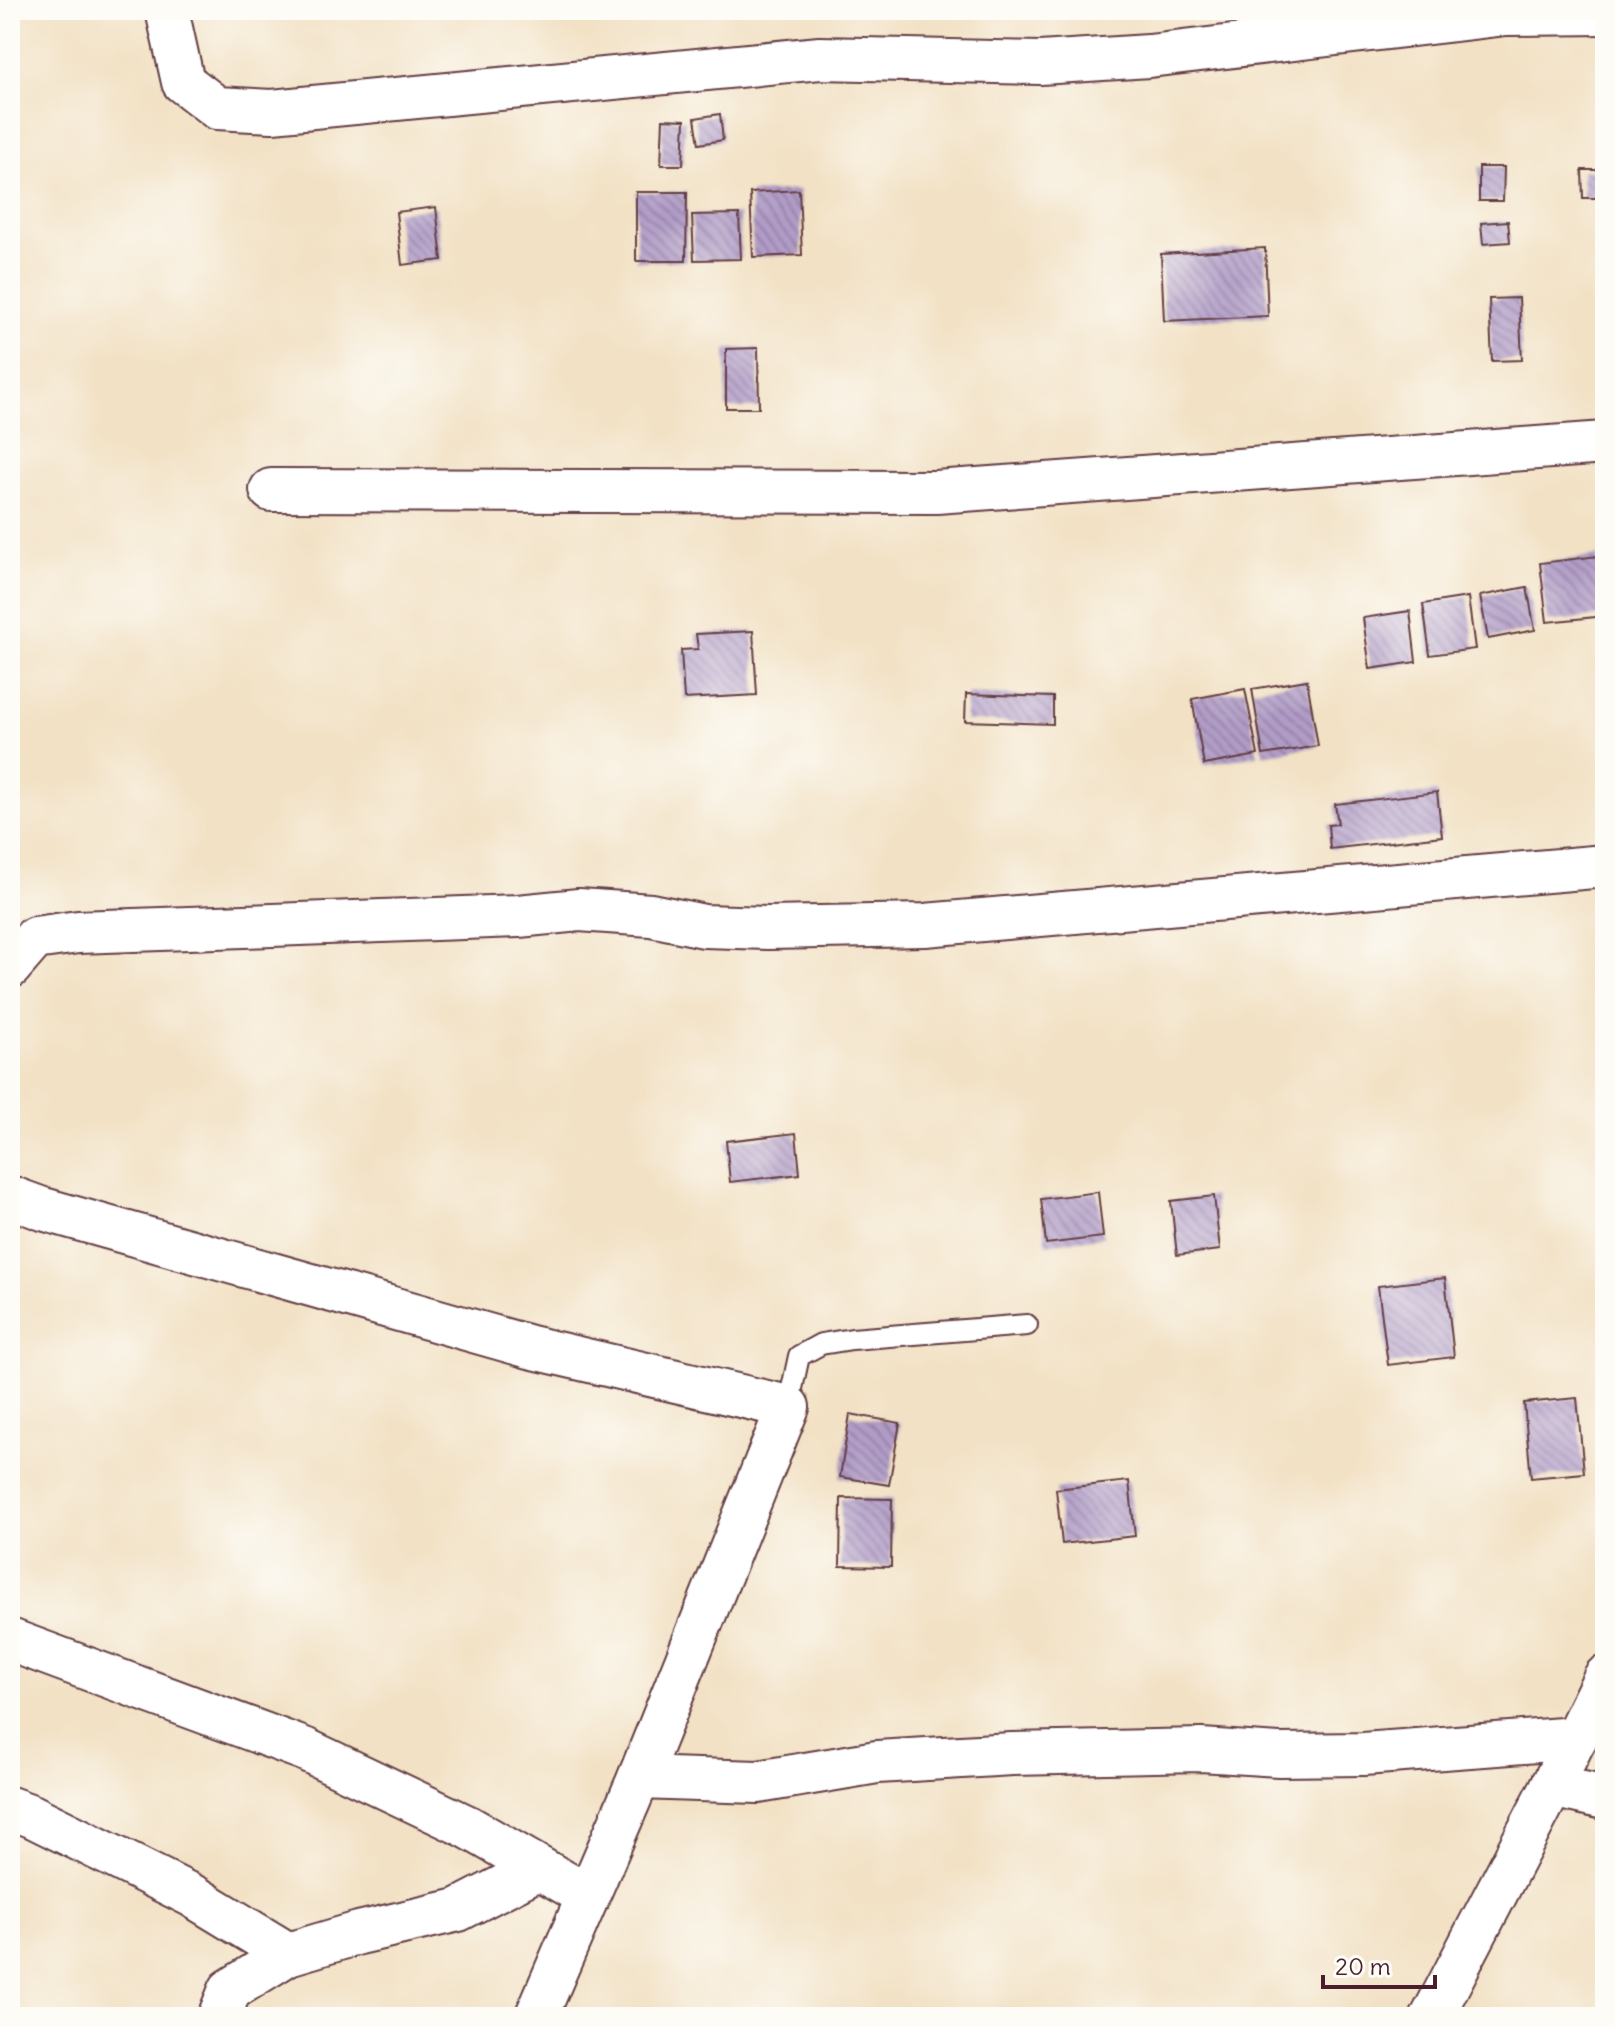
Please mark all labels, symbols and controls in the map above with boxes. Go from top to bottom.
scale bar [1323,1939,1435,1989]
text: 20 m [1335,1951,1391,1981]

